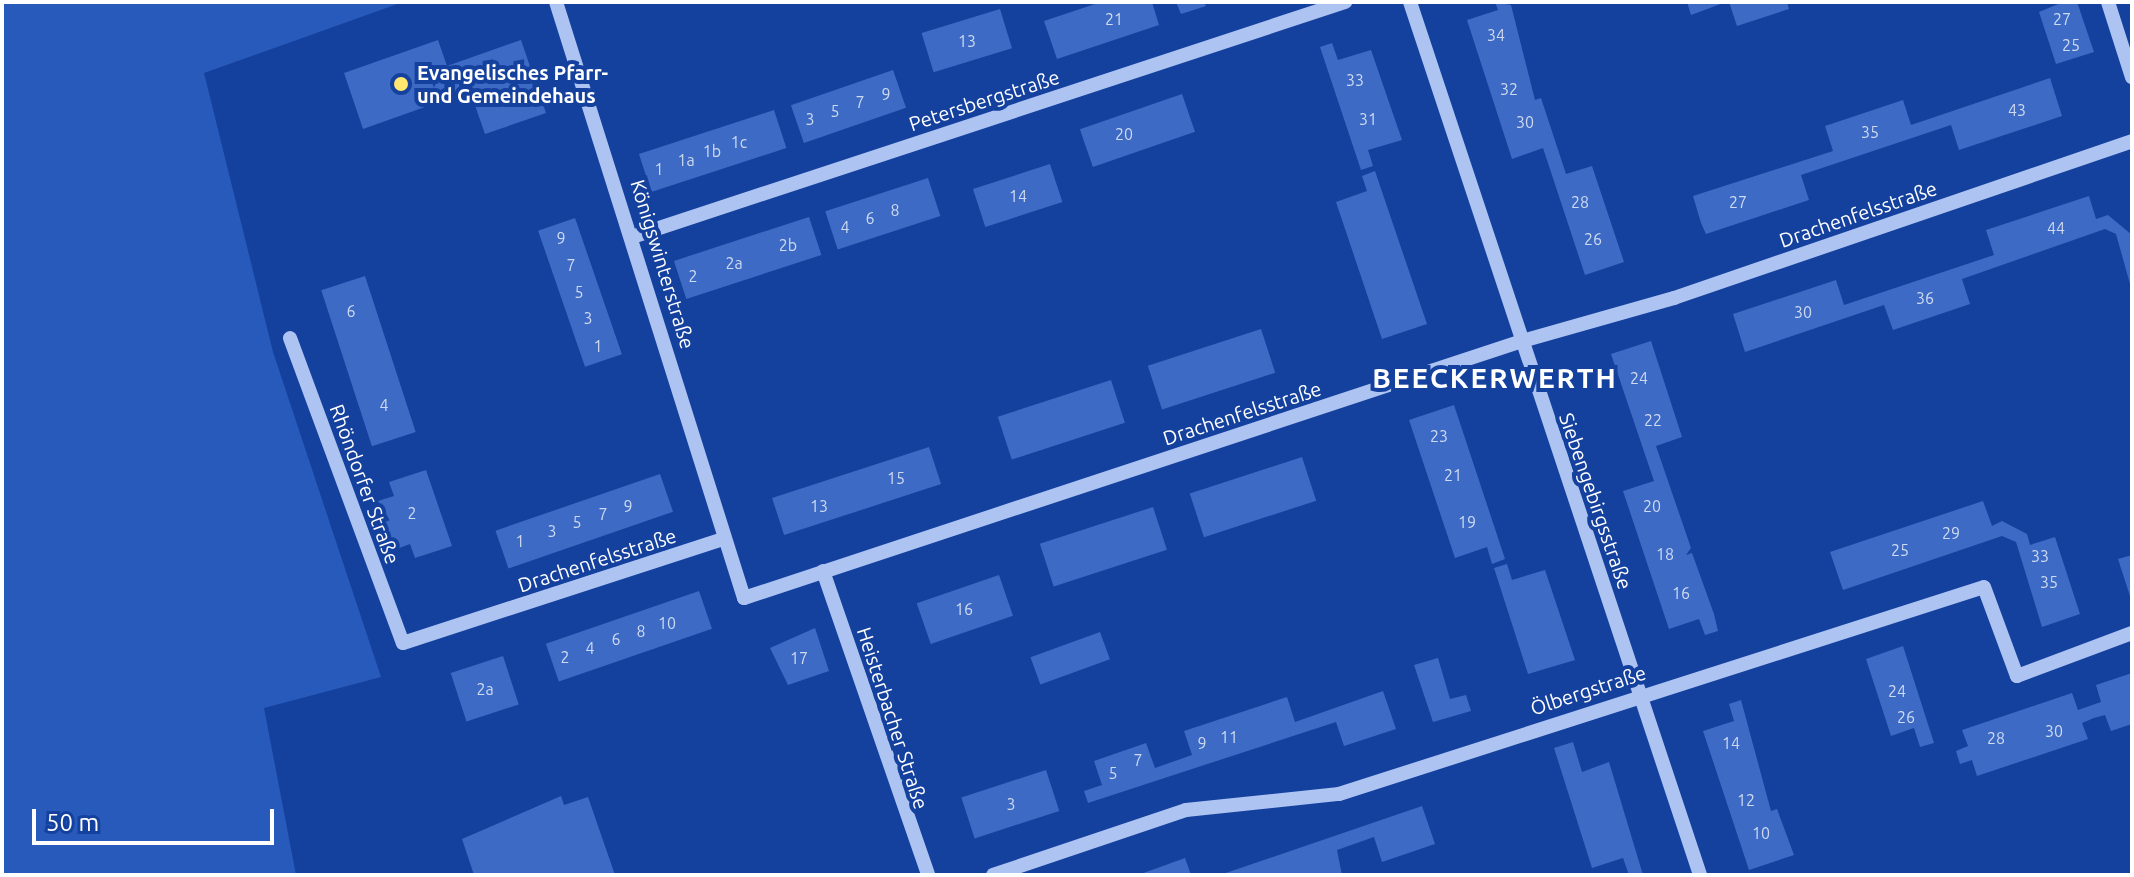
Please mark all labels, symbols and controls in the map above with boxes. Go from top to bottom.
house number: 21 [1105,9,1123,29]
house number: 27 [2053,9,2071,29]
house number: 34 [1487,25,1505,45]
house number: 13 [958,31,976,51]
house number: 25 [2062,35,2080,55]
place label: Evangelisches Pfarr- und Gemeindehaus [417,60,608,107]
street label: Petersbergstraße [906,64,1062,136]
house number: 33 [1346,70,1364,90]
marker: Evangelisches Pfarr- und Gemeindehaus [392,75,410,93]
house number: 32 [1500,79,1518,99]
house number: 9 [881,84,891,104]
house number: 7 [855,92,865,112]
house number: 43 [2008,100,2026,120]
house number: 5 [830,101,840,121]
house number: 3 [805,109,815,129]
house number: 31 [1359,109,1377,129]
house number: 30 [1516,112,1534,132]
house number: 35 [1861,122,1879,142]
house number: 20 [1115,124,1133,144]
house number: 1c [731,132,747,152]
house number: 1b [703,141,721,161]
house number: 1a [677,150,695,170]
house number: 1 [654,159,664,179]
street label: Königswinterstraße [626,176,700,352]
street label: Drachenfelsstraße [1776,176,1940,252]
house number: 14 [1009,186,1027,206]
house number: 28 [1571,192,1589,212]
house number: 27 [1729,192,1747,212]
house number: 8 [890,200,900,220]
house number: 6 [865,208,875,228]
house number: 4 [840,217,850,237]
house number: 44 [2047,218,2065,238]
house number: 9 [556,228,566,248]
house number: 26 [1584,229,1602,249]
house number: 2b [779,235,797,255]
house number: 2a [725,253,743,273]
house number: 7 [566,255,576,275]
house number: 2 [688,266,698,286]
house number: 5 [574,282,584,302]
house number: 36 [1916,288,1934,308]
house number: 6 [346,301,356,321]
house number: 30 [1794,302,1812,322]
house number: 3 [583,308,593,328]
house number: 1 [593,336,603,356]
district label: BEECKERWERTH [1372,361,1618,395]
house number: 24 [1630,368,1648,388]
street label: Drachenfelsstraße [1160,376,1324,450]
house number: 4 [379,395,389,415]
street label: Rhöndorfer Straße [325,401,405,567]
street label: Siebengebirgsstraße [1555,410,1637,592]
house number: 22 [1644,410,1662,430]
house number: 23 [1430,426,1448,446]
house number: 21 [1444,465,1462,485]
house number: 15 [887,468,905,488]
house number: 9 [623,496,633,516]
house number: 13 [810,496,828,516]
house number: 20 [1643,496,1661,516]
house number: 2 [407,503,417,523]
house number: 7 [598,504,608,524]
house number: 5 [572,512,582,532]
house number: 19 [1458,512,1476,532]
house number: 3 [547,521,557,541]
street label: Drachenfelsstraße [515,523,679,597]
house number: 29 [1942,523,1960,543]
house number: 1 [515,531,525,551]
house number: 25 [1891,540,1909,560]
house number: 18 [1656,544,1674,564]
house number: 33 [2031,546,2049,566]
house number: 35 [2040,572,2058,592]
house number: 16 [1672,583,1690,603]
house number: 16 [955,599,973,619]
house number: 10 [658,613,676,633]
house number: 8 [636,621,646,641]
street label: Heisterbacher Straße [852,624,934,812]
house number: 6 [611,629,621,649]
house number: 4 [585,638,595,658]
house number: 2 [560,647,570,667]
house number: 17 [790,648,808,668]
street label: Ölbergstraße [1527,660,1649,720]
house number: 2a [476,679,494,699]
house number: 24 [1888,681,1906,701]
house number: 26 [1897,707,1915,727]
house number: 30 [2045,721,2063,741]
house number: 11 [1220,727,1238,747]
house number: 28 [1987,728,2005,748]
house number: 9 [1197,733,1207,753]
house number: 14 [1722,733,1740,753]
house number: 7 [1133,750,1143,770]
house number: 5 [1108,763,1118,783]
house number: 12 [1737,790,1755,810]
scale bar [36,793,278,843]
house number: 3 [1006,794,1016,814]
text: 50 m [46,809,99,836]
house number: 10 [1752,823,1770,843]

